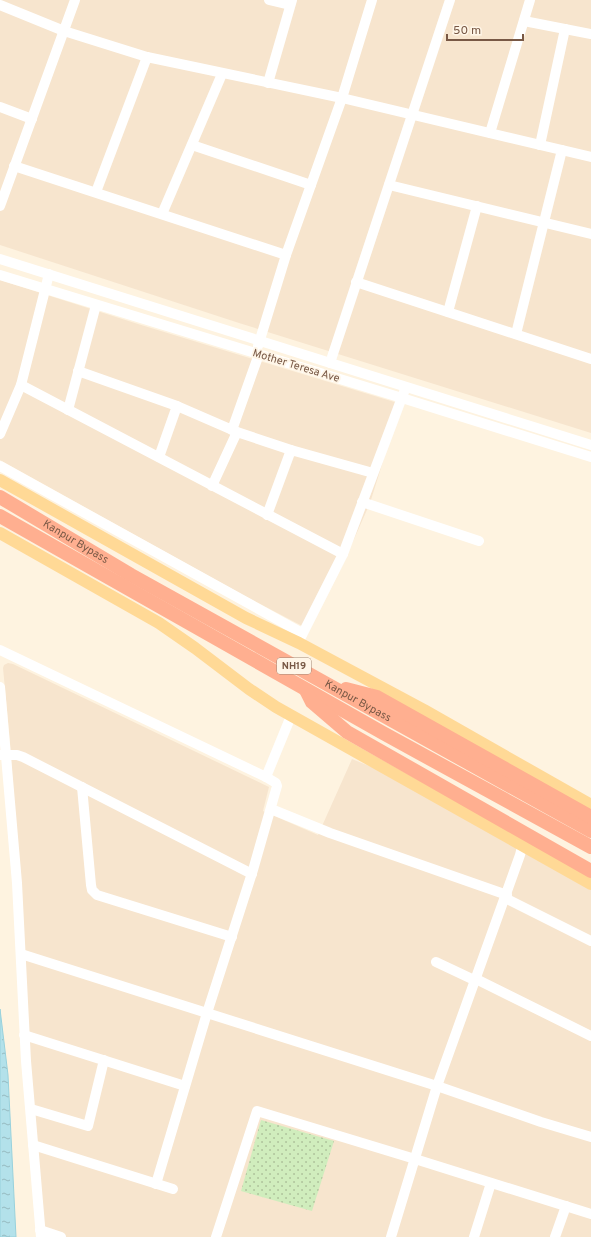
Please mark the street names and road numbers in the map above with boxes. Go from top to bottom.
street label: Mother Teresa Ave [251,346,341,386]
street label: Kanpur Bypass [40,517,111,567]
road number: NH19 [277,658,311,674]
street label: Kanpur Bypass [322,677,394,725]

